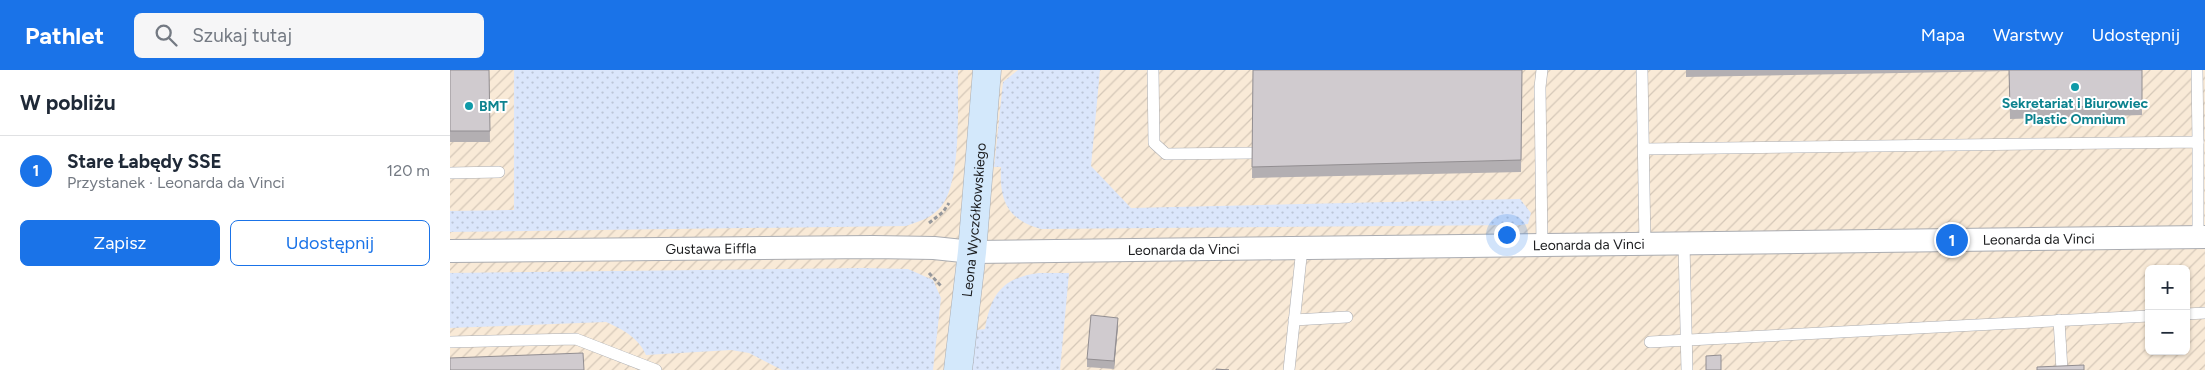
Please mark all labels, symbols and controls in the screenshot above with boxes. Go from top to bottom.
search box [134,13,484,58]
text: Pathlet [25,21,104,50]
icon: search [152,21,180,49]
text: Szukaj tutaj [192,24,292,47]
text: Mapa [1921,24,1965,46]
text: Warstwy [1993,24,2064,46]
text: Udostępnij [2092,24,2180,46]
marker: Sekretariat i Biurowiec Plastic Omnium [2069,81,2081,93]
text: W pobliżu [20,90,116,115]
place label: Sekretariat i Biurowiec Plastic Omnium [2002,95,2148,128]
place label: BMT [479,98,508,115]
marker: BMT [463,100,475,112]
street label: Leona Wyczółkowskiego [958,142,989,298]
text: Stare Łabędy SSE [67,150,222,173]
text: 1 [33,161,39,180]
text: 120 m [387,161,430,180]
text: Przystanek · Leonarda da Vinci [67,173,285,192]
button: Zapisz [20,220,220,266]
button: Udostępnij [230,220,430,266]
pin: 1 [1936,221,1968,259]
your location [1494,222,1520,248]
street label: Leonarda da Vinci [1983,230,2095,248]
street label: Leonarda da Vinci [1533,235,1645,254]
street label: Gustawa Eiffla [665,240,756,257]
street label: Leonarda da Vinci [1128,240,1240,259]
map controls [2145,265,2190,355]
button: + [2145,265,2190,310]
button: − [2145,310,2190,355]

